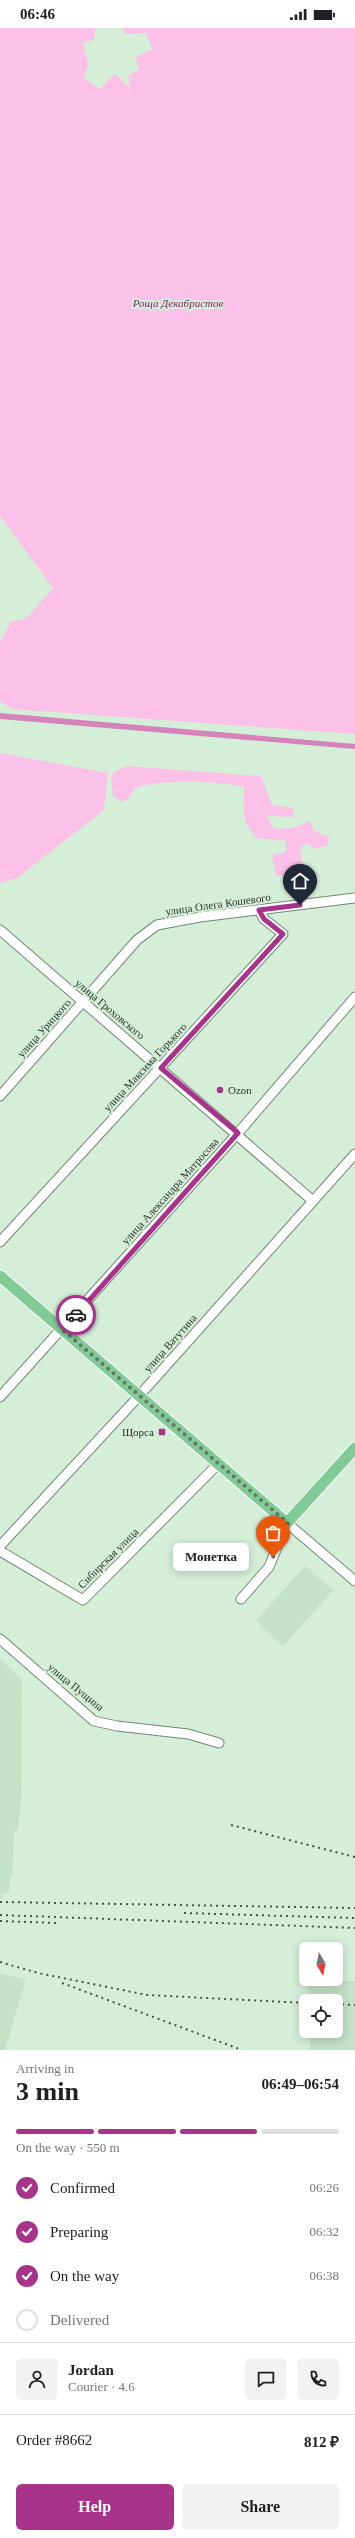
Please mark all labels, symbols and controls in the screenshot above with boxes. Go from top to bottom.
text: 06:46 [20,6,55,22]
park label: Роща Декабристов [132,297,223,309]
pin [283,864,317,905]
icon: home [289,870,311,892]
street label: улица Олега Кошевого [164,891,272,917]
street label: улица Гроховского [73,976,148,1042]
street label: улица Урицкого [15,996,74,1060]
street label: улица Максима Горького [101,1020,189,1114]
place label: Ozon [228,1084,252,1096]
marker: Ozon [215,1085,225,1095]
street label: улица Александра Матросова [119,1135,221,1247]
courier [56,1295,96,1335]
icon: car [65,1304,87,1326]
street label: улица Ватутина [141,1312,199,1374]
place label: Щорса [122,1426,154,1438]
marker: Щорса [157,1427,167,1437]
pin [256,1516,290,1557]
icon: bag [262,1522,284,1544]
street label: Сибирская улица [75,1525,141,1591]
callout: Монетка [173,1543,249,1571]
text: Монетка [185,1549,237,1564]
street label: улица Пущина [46,1661,106,1713]
north arrow [299,1942,343,1986]
map controls [299,1942,343,2038]
button: locate [299,1994,343,2038]
text: Arriving in [16,2061,74,2076]
text: 06:49–06:54 [262,2076,339,2092]
text: 3 min [16,2077,79,2106]
text: On the way · 550 m [16,2140,120,2155]
icon: check [16,2177,38,2199]
text: Confirmed [50,2180,115,2196]
text: 06:26 [309,2180,339,2195]
icon: check [16,2221,38,2243]
text: Preparing [50,2224,108,2240]
text: 06:32 [309,2224,339,2239]
icon: check [16,2265,38,2287]
text: On the way [50,2268,119,2284]
text: 06:38 [309,2268,339,2283]
text: Delivered [50,2312,109,2328]
button: person [16,2358,58,2400]
button: chat [245,2358,287,2400]
button: phone [297,2358,339,2400]
text: Jordan [68,2362,114,2378]
text: Courier · 4.6 [68,2379,135,2394]
text: Order #8662 [16,2432,92,2448]
text: 812 ₽ [304,2434,339,2450]
button: Help [16,2484,174,2530]
button: Share [182,2484,339,2530]

